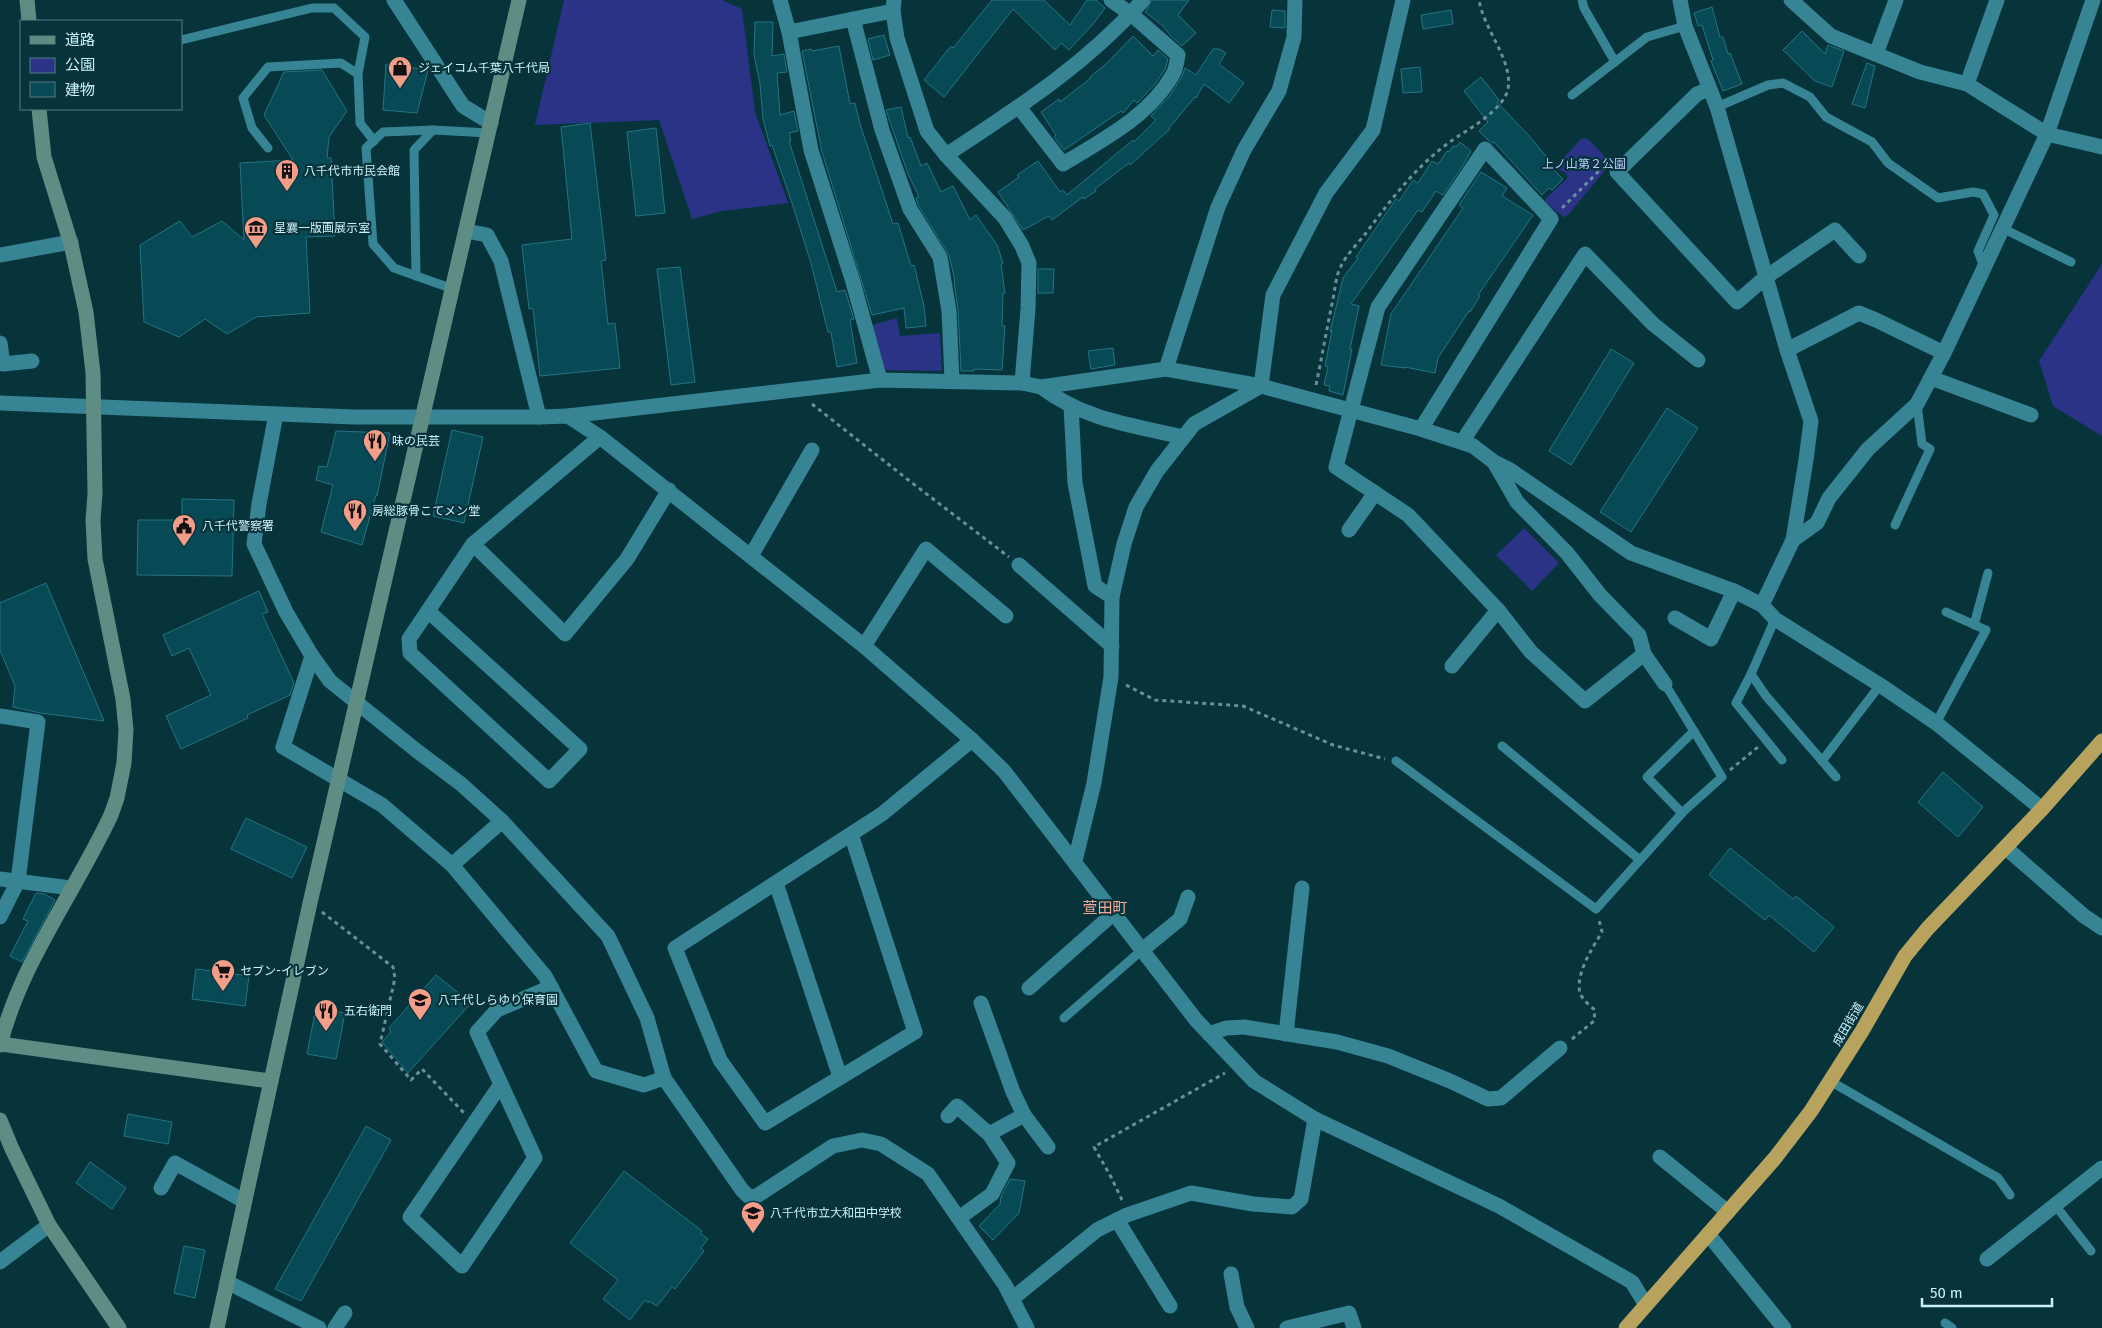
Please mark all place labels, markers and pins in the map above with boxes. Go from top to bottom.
shop icon: ジェイコム千葉八千代局 [387,55,413,89]
place label: ジェイコム千葉八千代局 [418,61,550,75]
building icon: 八千代市市民会館 [274,158,300,192]
place label: 八千代市市民会館 [304,164,400,178]
museum icon: 星襄一版画展示室 [243,215,269,249]
place label: 星襄一版画展示室 [274,221,370,235]
restaurant icon: 味の民芸 [362,428,388,462]
place label: 味の民芸 [392,434,440,448]
restaurant icon: 房総豚骨こてメン堂 [342,498,368,532]
place label: 房総豚骨こてメン堂 [372,504,480,518]
public building icon: 八千代警察署 [171,513,197,547]
place label: 八千代警察署 [202,519,274,533]
supermarket icon: セブン-イレブン [210,958,236,992]
place label: セブン-イレブン [240,964,329,978]
school or university icon: 八千代しらゆり保育園 [407,987,433,1021]
place label: 八千代しらゆり保育園 [438,993,558,1007]
restaurant icon: 五右衛門 [313,998,339,1032]
place label: 五右衛門 [344,1004,392,1018]
school or university icon: 八千代市立大和田中学校 [740,1200,766,1234]
place label: 八千代市立大和田中学校 [770,1206,902,1220]

